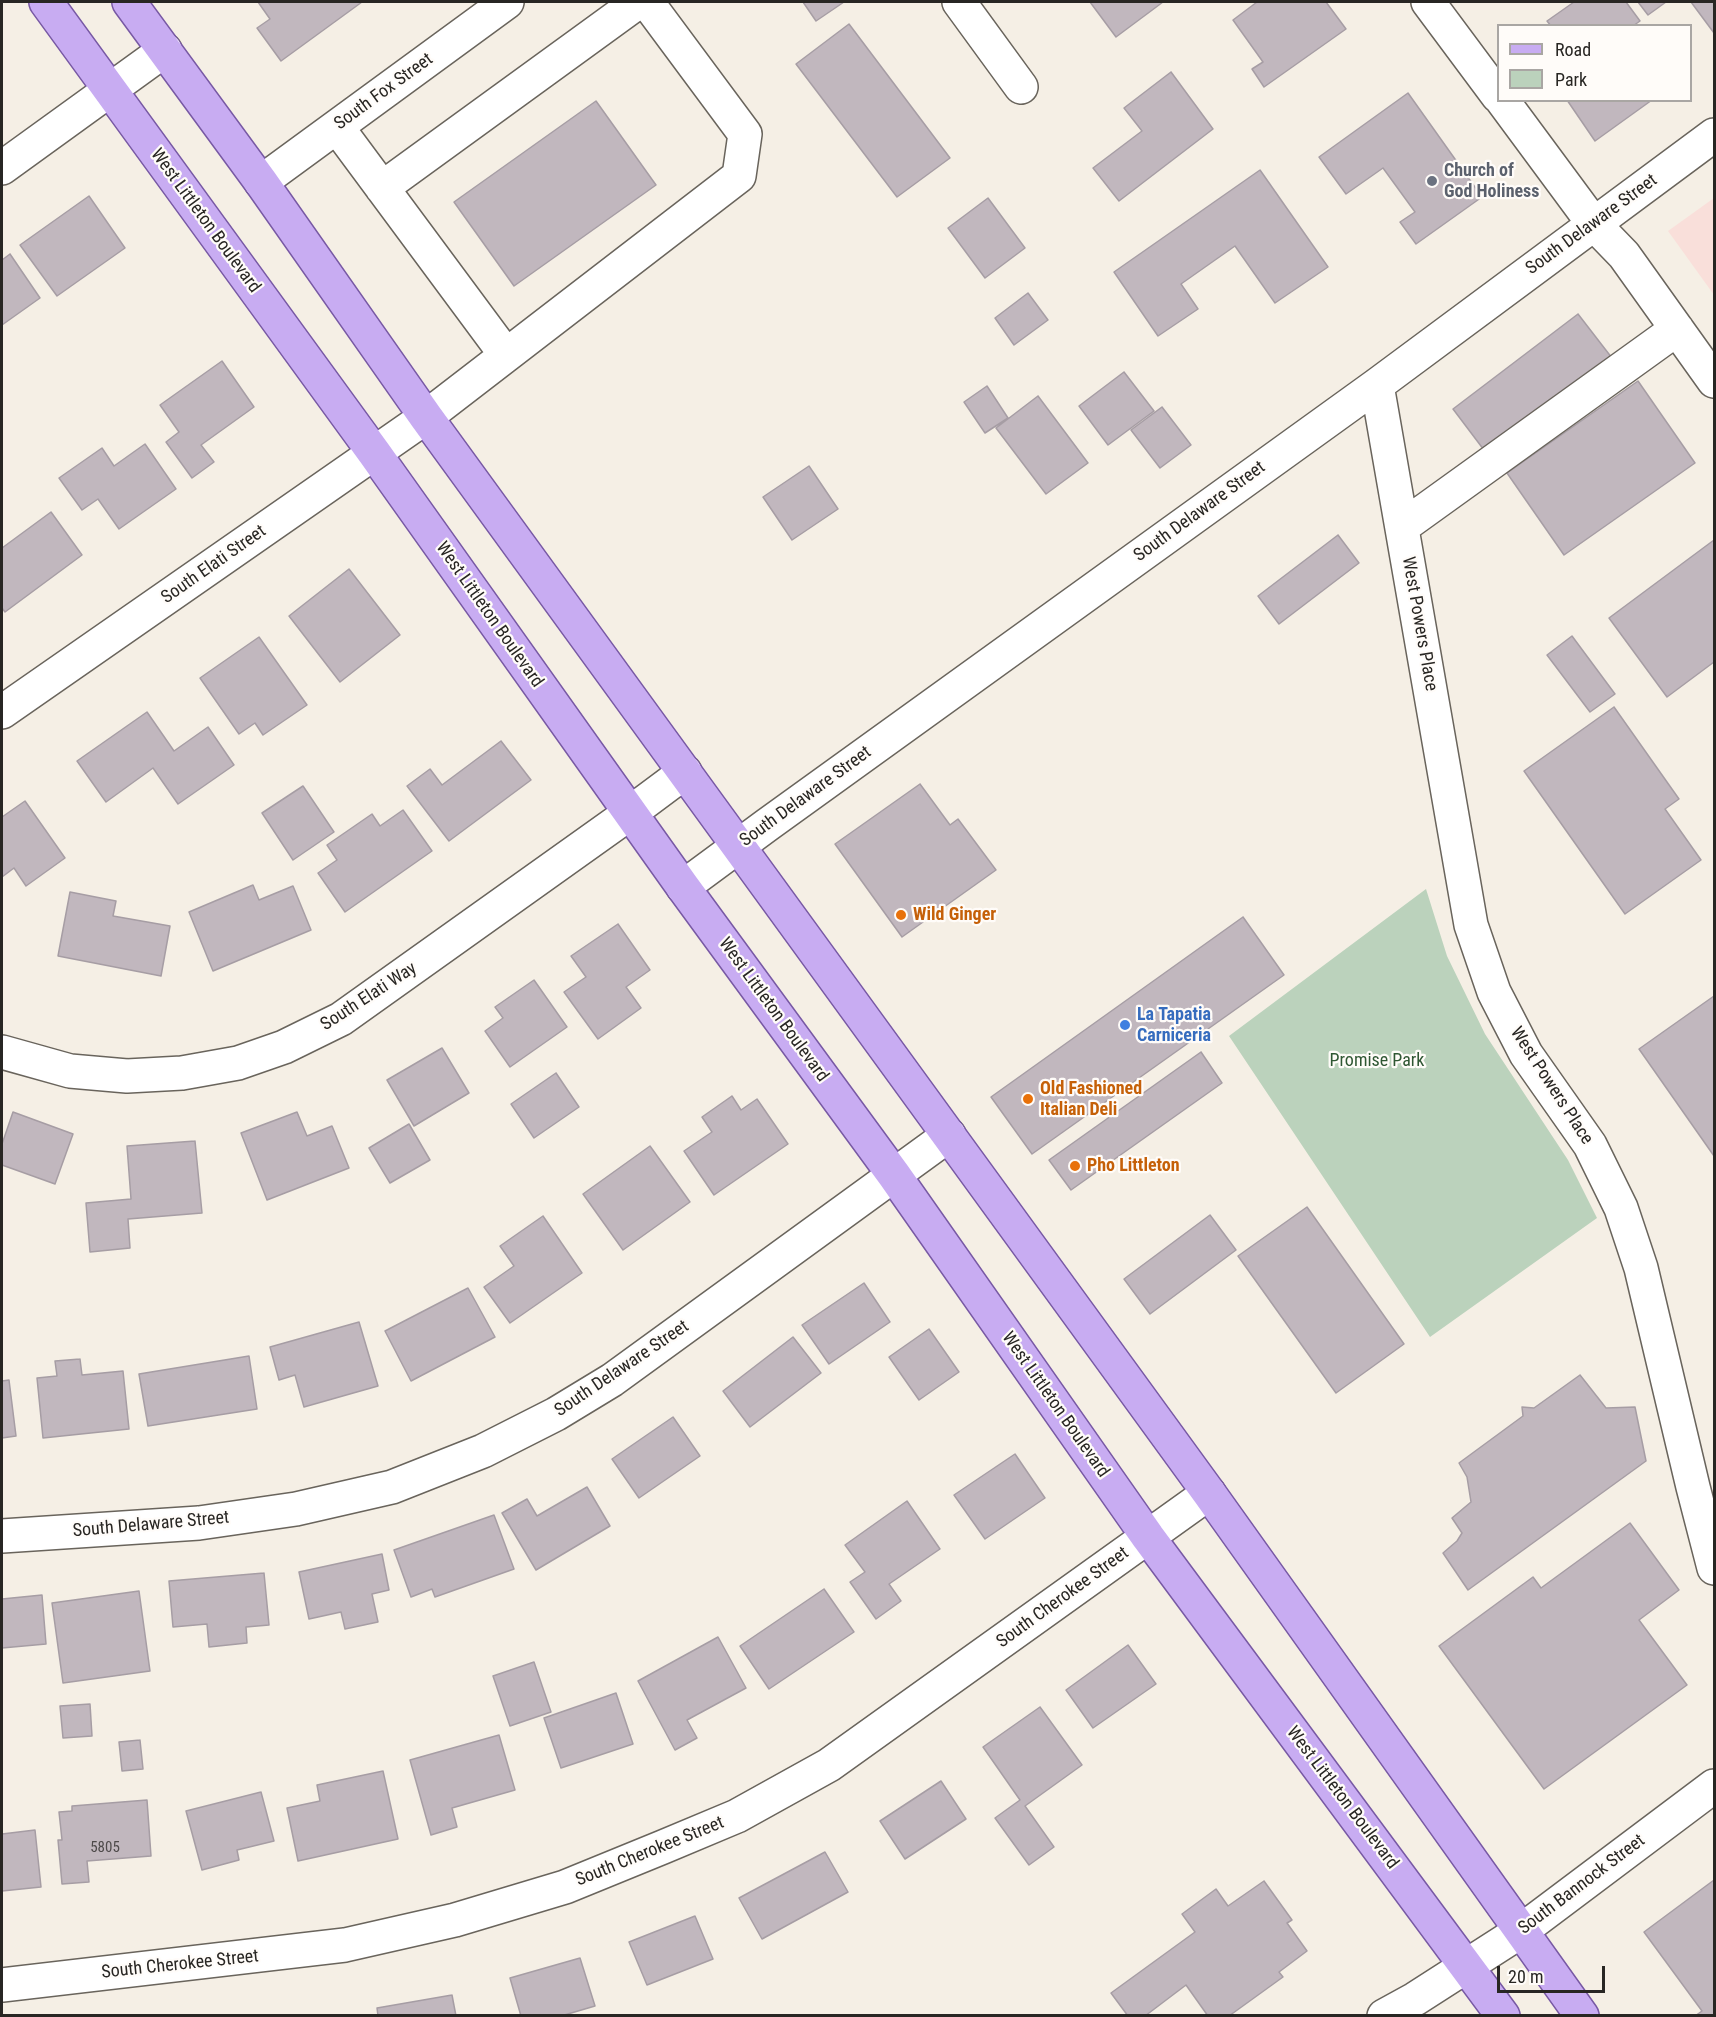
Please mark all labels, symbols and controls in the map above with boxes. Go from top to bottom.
legend [1497,24,1692,102]
text: Road [1555,39,1591,60]
street label: South Fox Street [330,49,438,135]
text: Park [1555,69,1587,90]
street label: West Littleton Boulevard [145,145,265,297]
place label: Church of God Holiness [1444,160,1539,202]
street label: South Delaware Street [1522,170,1662,280]
marker: Church of God Holiness [1425,174,1439,188]
street label: South Delaware Street [1130,457,1270,567]
street label: South Elati Street [158,521,270,609]
street label: West Littleton Boulevard [431,538,547,692]
street label: West Powers Place [1397,555,1441,693]
street label: South Delaware Street [736,742,876,852]
place label: Wild Ginger [913,904,996,926]
marker: Wild Ginger [894,908,908,922]
street label: West Littleton Boulevard [713,934,833,1086]
street label: South Elati Way [317,958,421,1036]
place label: La Tapatia Carniceria [1137,1004,1211,1046]
marker: La Tapatia Carniceria [1118,1018,1132,1032]
street label: West Powers Place [1505,1023,1597,1149]
park label: Promise Park [1330,1050,1424,1072]
place label: Old Fashioned Italian Deli [1040,1078,1142,1120]
marker: Old Fashioned Italian Deli [1021,1092,1035,1106]
place label: Pho Littleton [1087,1155,1180,1177]
marker: Pho Littleton [1068,1159,1082,1173]
street label: South Delaware Street [551,1316,693,1422]
street label: West Littleton Boulevard [997,1328,1113,1482]
street label: South Delaware Street [72,1507,230,1543]
street label: South Cherokee Street [993,1543,1133,1653]
street label: West Littleton Boulevard [1281,1722,1403,1874]
street label: South Cherokee Street [573,1812,727,1892]
street label: South Bannock Street [1514,1830,1650,1940]
house number: 5805 [90,1839,120,1857]
street label: South Cherokee Street [100,1946,260,1984]
scale bar [1500,1954,1608,1992]
text: 20 m [1508,1966,1543,1987]

